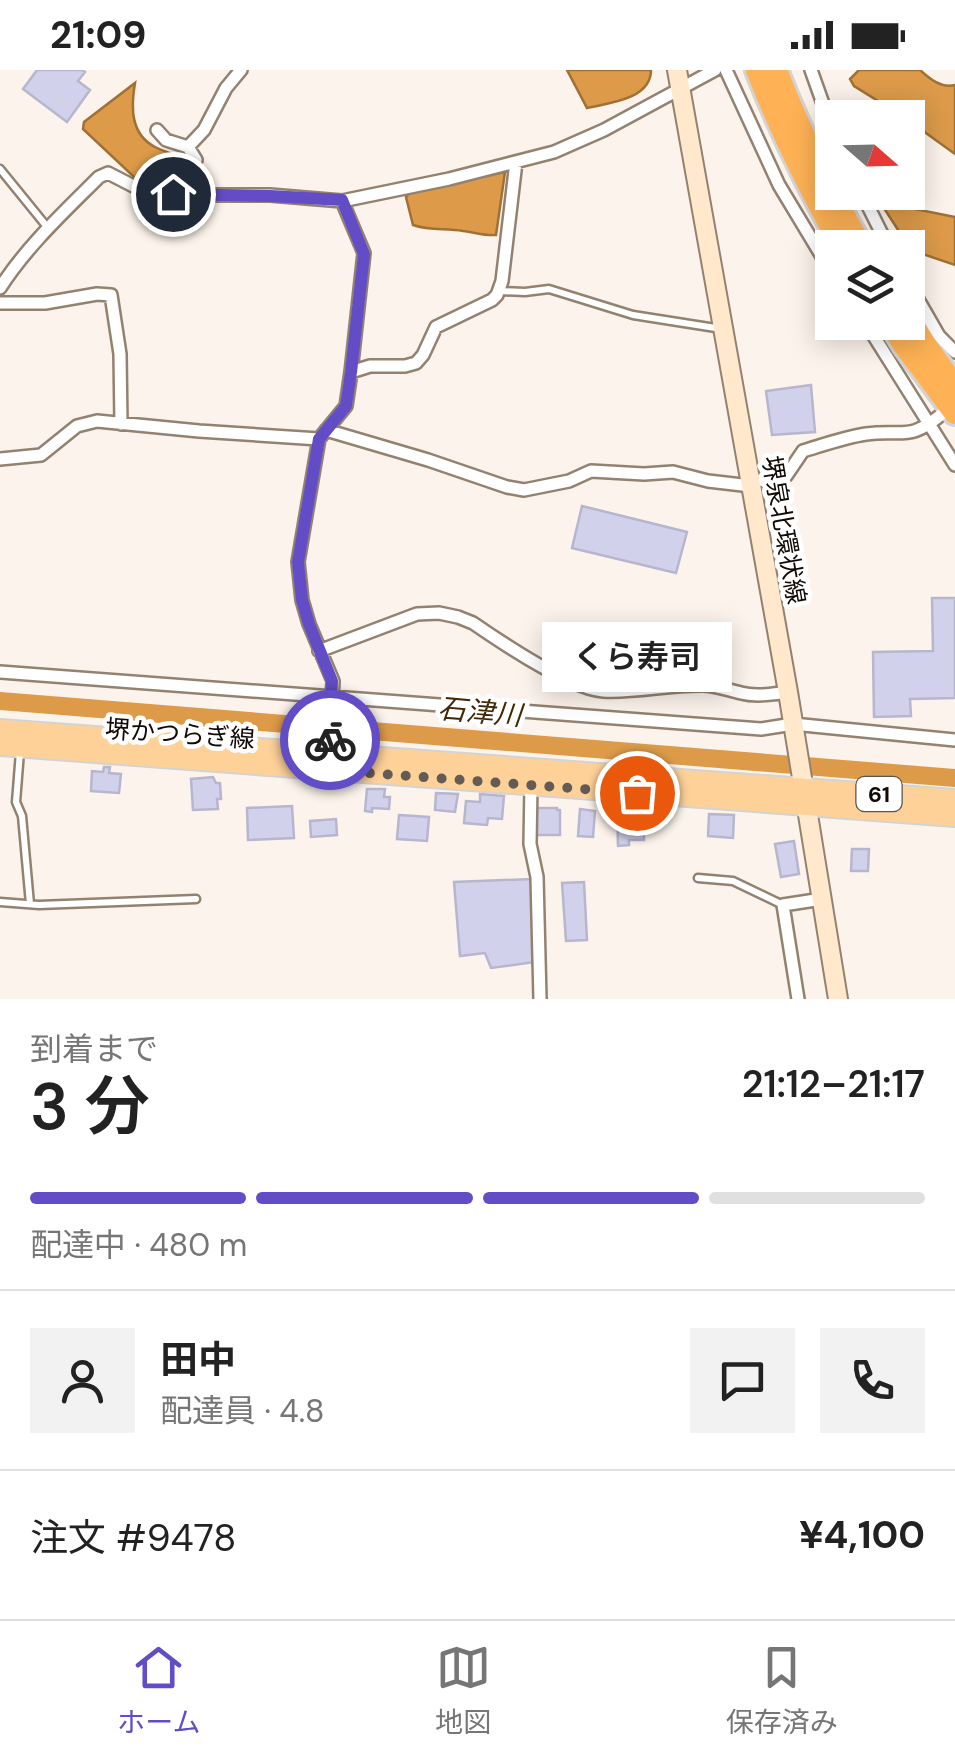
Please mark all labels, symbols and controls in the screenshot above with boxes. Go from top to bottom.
text: 21:09 [50,10,146,60]
north arrow [815,100,925,210]
map controls [815,100,925,340]
pin [131,152,216,237]
icon: home [146,167,201,222]
button: layers [815,230,925,340]
street label: 堺泉北環状線 [755,453,813,607]
callout: くら寿司 [542,623,732,693]
text: くら寿司 [573,636,701,678]
courier [280,690,380,790]
water label: 石津川 [437,690,526,734]
street label: 堺かつらぎ線 [104,712,256,756]
icon: bike [303,713,358,768]
pin [595,751,680,836]
icon: bag [610,766,665,821]
road number: 61 [856,777,902,811]
text: 到着まで [30,1028,158,1070]
text: 21:12–21:17 [742,1059,925,1109]
text: 3 分 [30,1065,150,1149]
text: 配達中 · 480 m [30,1224,247,1266]
button: person [30,1328,135,1433]
button: chat [690,1328,795,1433]
button: phone [820,1328,925,1433]
text: 田中 [160,1335,236,1385]
text: 配達員 · 4.8 [160,1390,325,1432]
text: ¥4,100 [799,1510,925,1560]
text: 注文 #9478 [30,1513,236,1563]
tab: ホーム [117,1640,200,1741]
tab: 地図 [435,1640,491,1741]
tab: 保存済み [726,1640,838,1741]

